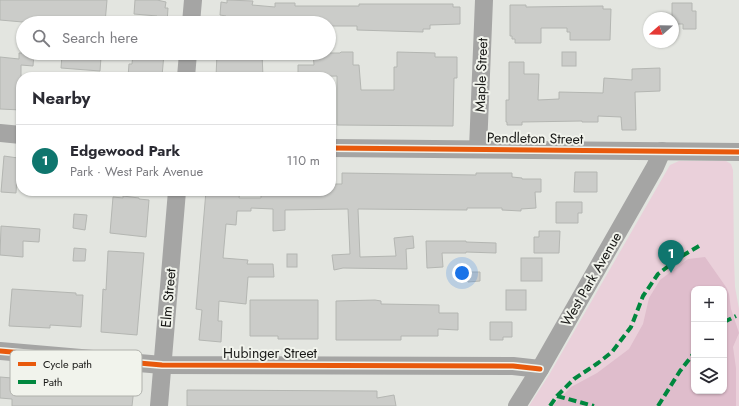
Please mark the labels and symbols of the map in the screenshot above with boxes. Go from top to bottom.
north arrow [643,12,679,48]
street label: Maple Street [470,37,492,112]
street label: Pendleton Street [487,127,584,149]
street label: West Park Avenue [556,228,626,330]
pin: 1 [658,240,684,273]
your location [452,263,472,283]
street label: Elm Street [155,267,181,328]
street label: Hubinger Street [223,343,318,363]
legend [10,350,142,396]
text: Cycle path [43,356,92,372]
text: Path [43,374,62,390]

